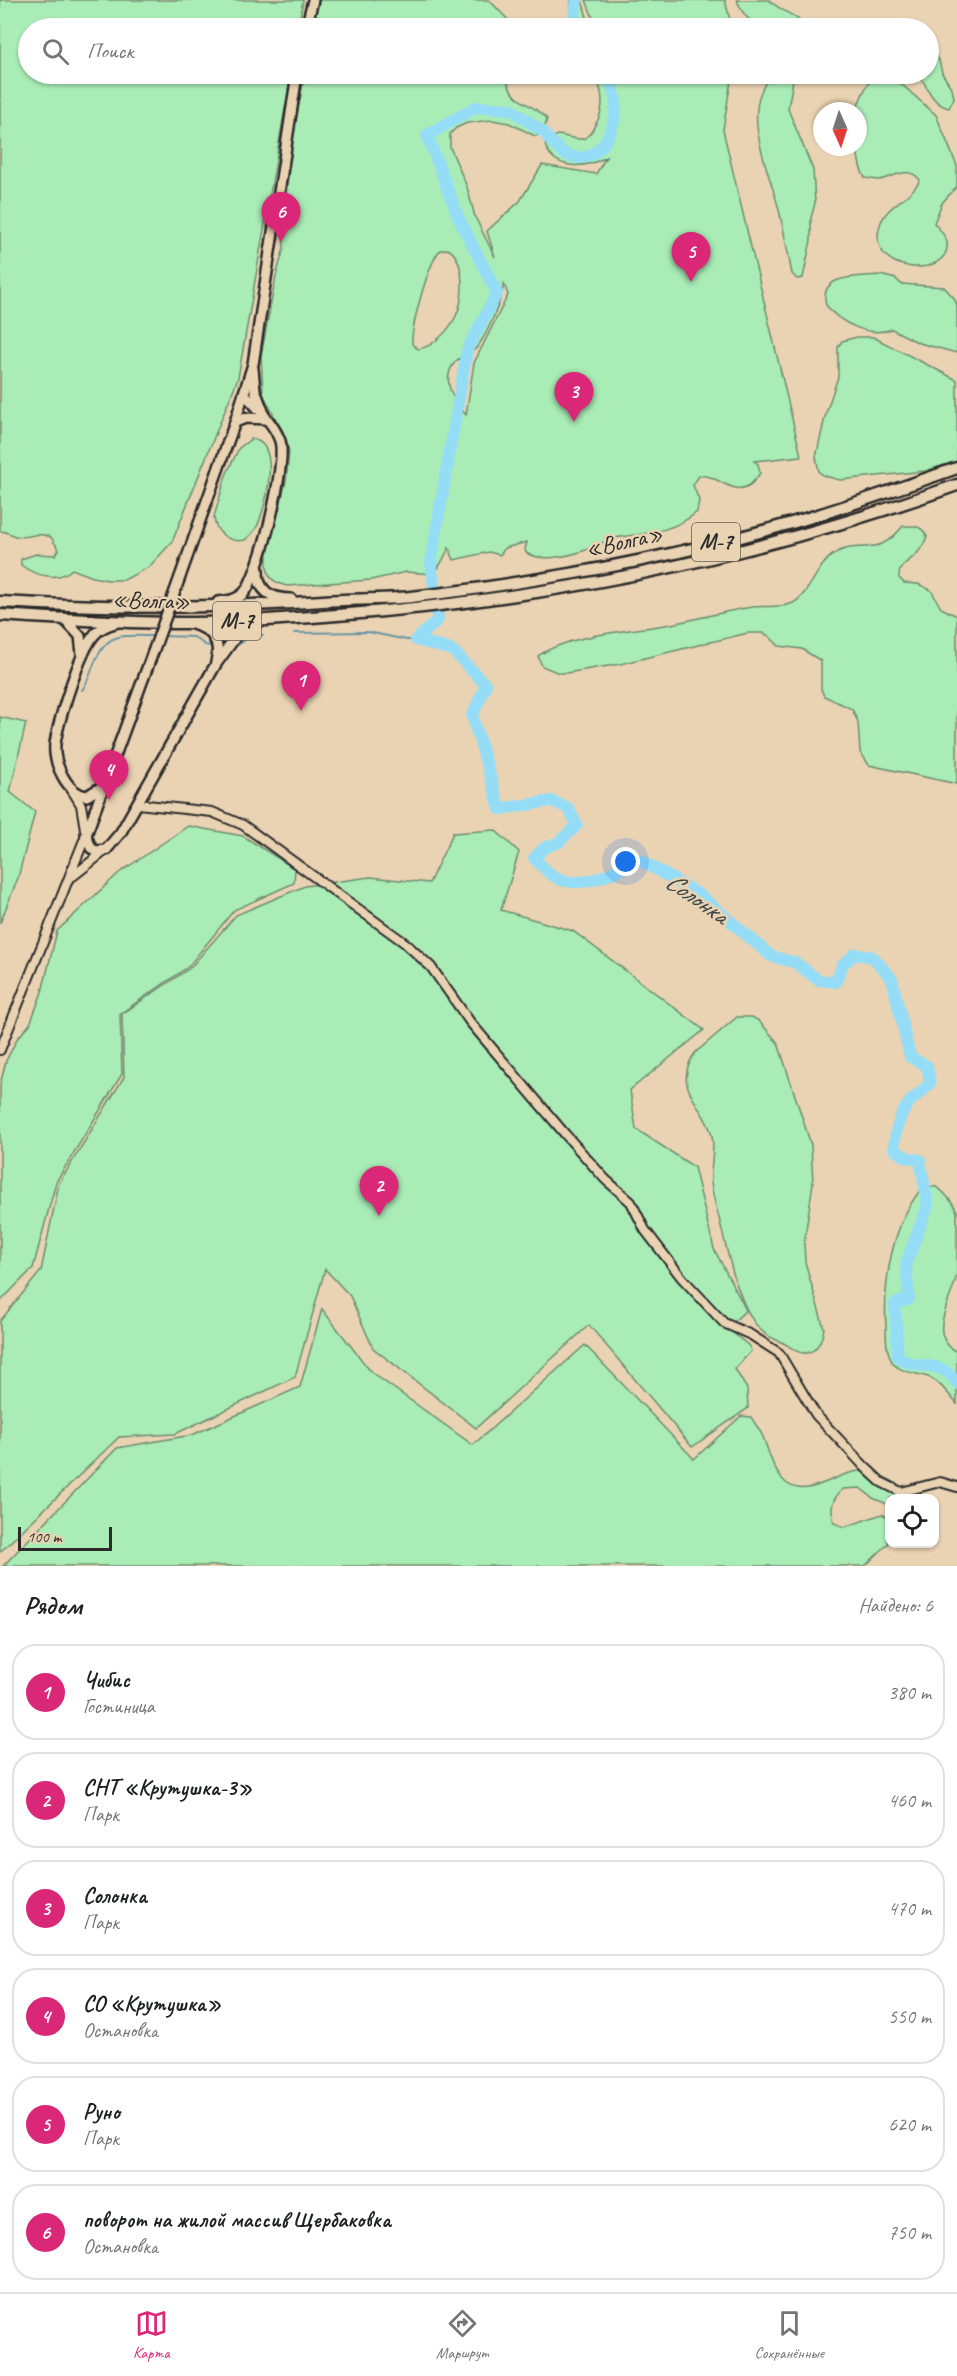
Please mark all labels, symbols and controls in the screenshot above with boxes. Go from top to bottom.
search box [18,18,939,84]
icon: search [39,35,72,68]
text: Поиск [87,37,133,65]
north arrow [813,102,867,156]
pin: 6 [262,192,300,242]
pin: 5 [672,232,710,282]
pin: 3 [554,372,594,422]
street label: «Волга» [583,518,665,564]
road number: М-7 [692,523,740,561]
street label: «Волга» [111,584,191,616]
road number: М-7 [213,602,261,640]
pin: 1 [282,662,320,711]
pin: 4 [90,750,128,800]
your location [611,847,640,876]
water label: Солонка [659,865,738,933]
pin: 2 [360,1166,398,1216]
map controls [885,1494,939,1548]
button: locate [885,1494,939,1548]
scale bar [18,1524,112,1552]
text: 100 m [27,1527,61,1547]
text: Рядом [24,1589,82,1622]
text: Найдено: 6 [858,1593,933,1618]
text: Чибис [83,1666,130,1694]
text: 1 [41,1680,50,1705]
text: 380 m [888,1680,931,1705]
text: Гостиница [83,1694,154,1719]
text: СНТ «Крутушка-3» [83,1774,252,1802]
text: 2 [41,1788,50,1813]
text: 460 m [888,1788,931,1813]
text: Парк [83,1802,119,1827]
text: Солонка [83,1882,147,1910]
text: 3 [41,1896,50,1921]
text: 470 m [888,1896,931,1921]
text: Парк [83,1910,119,1935]
text: СО «Крутушка» [83,1990,221,2018]
text: 4 [41,2004,50,2029]
text: 550 m [888,2004,931,2029]
text: Остановка [83,2018,158,2043]
text: Руно [83,2098,120,2126]
text: 5 [41,2112,50,2137]
text: 620 m [888,2112,931,2137]
text: Парк [83,2126,119,2151]
text: поворот на жилой массив Щербаковка [83,2206,391,2234]
text: 6 [41,2220,50,2245]
text: 750 m [888,2220,931,2245]
text: Остановка [83,2234,158,2259]
tab: Карта [133,2307,170,2363]
tab: Маршрут [436,2307,488,2363]
tab: Сохранённые [754,2307,824,2363]

